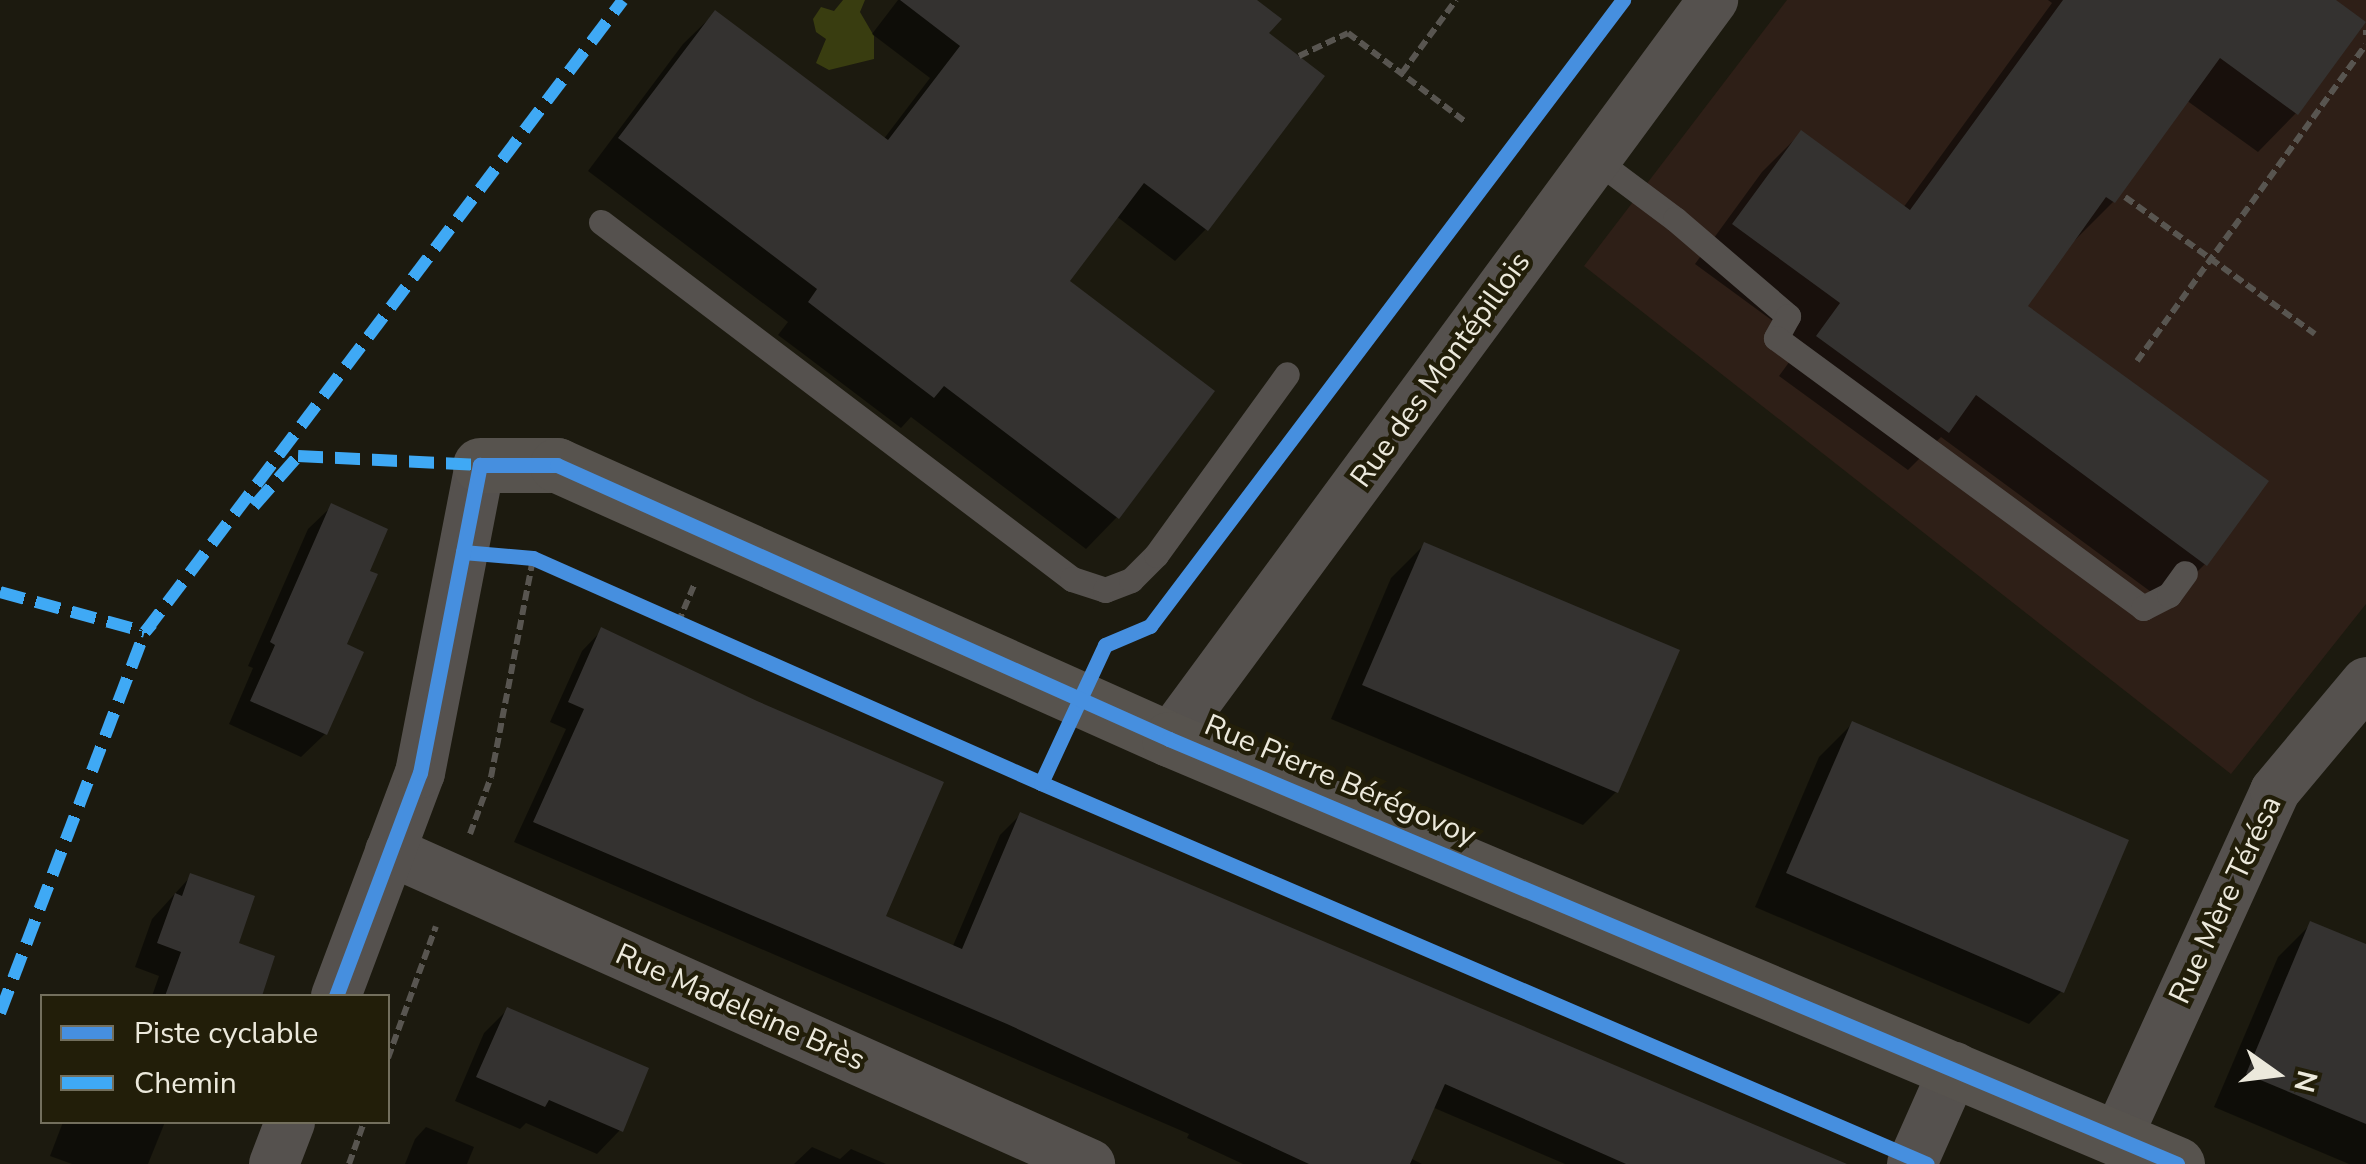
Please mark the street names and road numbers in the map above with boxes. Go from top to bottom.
street label: Rue des Montépillois [1344,245,1538,495]
street label: Rue Pierre Bérégovoy [1199,708,1481,854]
street label: Rue Mère Térésa [2162,790,2290,1010]
street label: Rue Madeleine Brès [610,937,870,1079]

